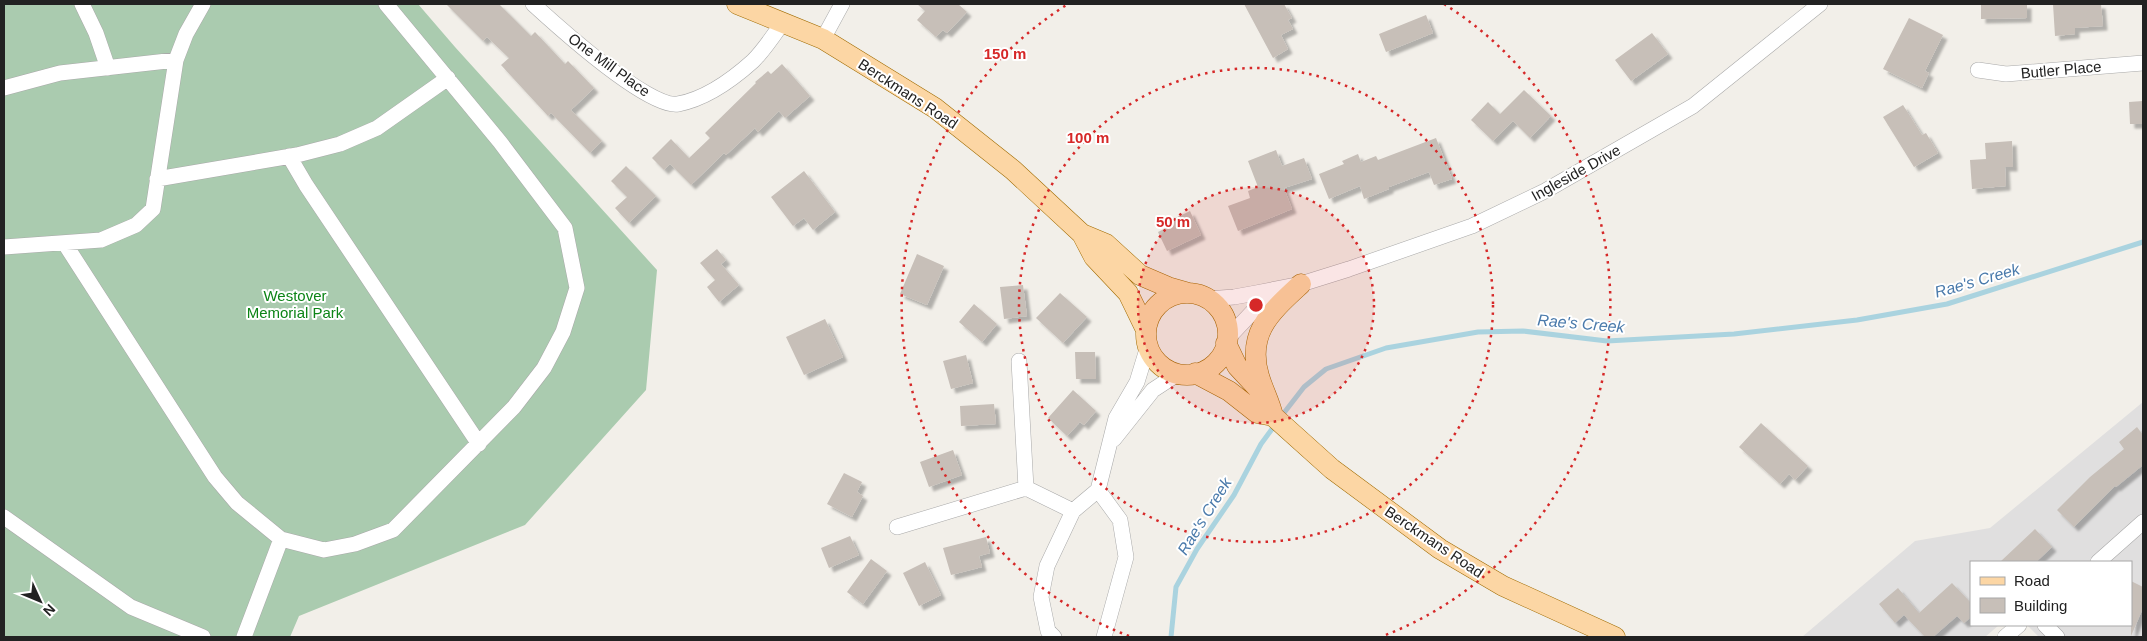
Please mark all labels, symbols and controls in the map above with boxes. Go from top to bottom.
street label: One Mill Place [565,29,653,100]
text: 150 m [984,45,1026,62]
street label: Berckmans Road [855,55,961,132]
street label: Butler Place [2020,58,2102,81]
text: 100 m [1067,129,1109,146]
street label: Ingleside Drive [1528,141,1623,204]
text: 50 m [1156,213,1190,230]
water label: Rae's Creek [1933,260,2023,301]
park label: Westover Memorial Park [247,287,344,321]
centre of rings [1247,296,1265,314]
water label: Rae's Creek [1537,311,1626,336]
water label: Rae's Creek [1174,474,1235,558]
street label: Berckmans Road [1382,502,1487,581]
legend [1970,561,2132,626]
text: Road [2014,572,2050,589]
north arrow [15,576,65,626]
text: Building [2014,597,2067,614]
text: N [40,601,59,619]

